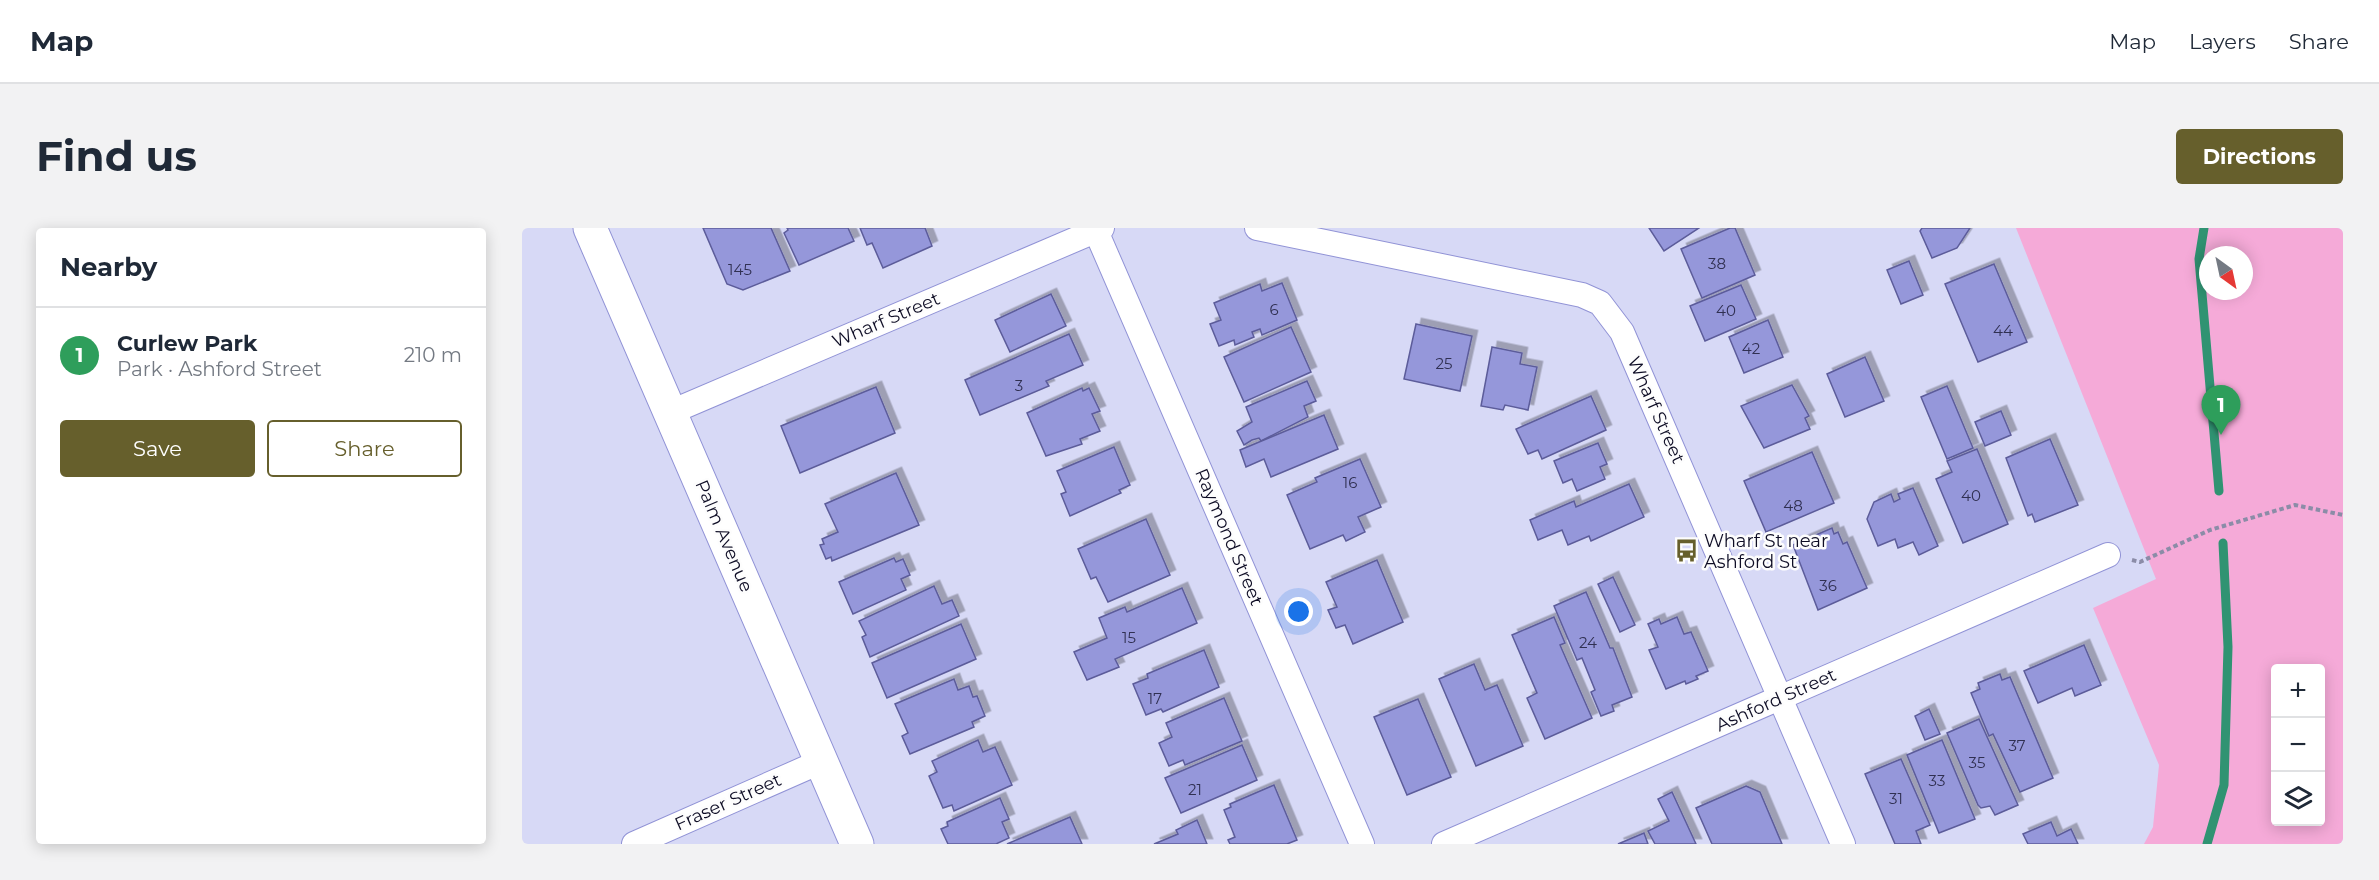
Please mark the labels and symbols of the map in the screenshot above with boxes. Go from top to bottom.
north arrow [2199,246,2253,300]
house number: 38 [1708,254,1726,273]
house number: 145 [728,260,752,279]
street label: Wharf Street [829,287,943,353]
house number: 6 [1269,300,1279,319]
house number: 40 [1716,301,1736,320]
house number: 44 [1993,321,2013,340]
house number: 42 [1742,339,1760,358]
street label: Wharf Street [1623,353,1689,467]
house number: 25 [1435,354,1453,373]
house number: 3 [1015,376,1023,395]
pin: 1 [2202,386,2240,435]
street label: Raymond Street [1190,465,1268,609]
house number: 16 [1343,473,1357,492]
street label: Palm Avenue [690,477,758,596]
house number: 40 [1961,486,1981,505]
house number: 48 [1783,496,1803,515]
place label: Wharf St near Ashford St [1704,530,1828,573]
bus stop icon: Wharf St near Ashford St [1673,538,1699,564]
house number: 36 [1819,576,1837,595]
your location [1284,597,1313,626]
house number: 15 [1122,628,1136,647]
house number: 24 [1579,633,1597,652]
street label: Ashford Street [1712,664,1840,736]
house number: 17 [1148,689,1162,708]
house number: 37 [2008,736,2026,755]
house number: 35 [1969,753,1985,772]
street label: Fraser Street [671,769,785,835]
house number: 33 [1929,771,1945,790]
house number: 21 [1188,780,1202,799]
house number: 31 [1889,789,1903,808]

